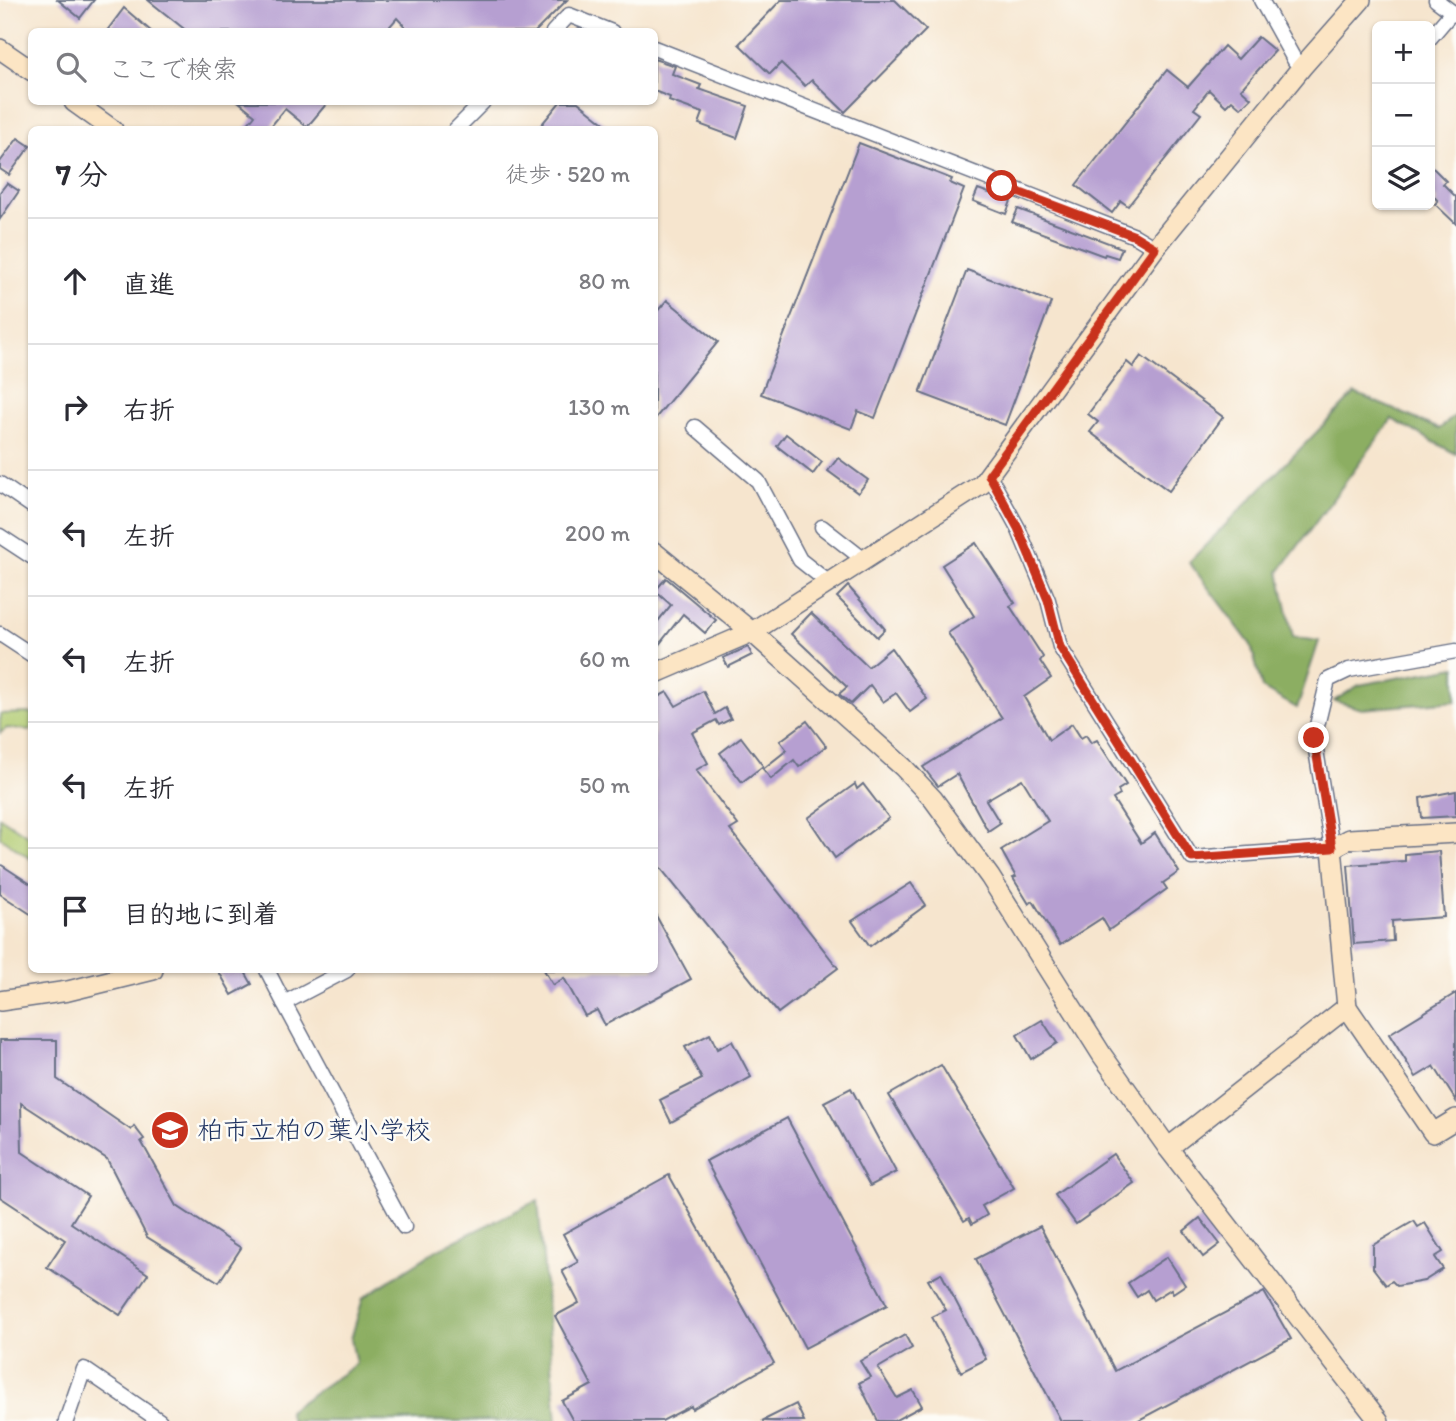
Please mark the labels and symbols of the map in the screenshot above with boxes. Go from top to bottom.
route start [986,170,1017,201]
route end [1298,722,1329,753]
school or university icon: 柏市立柏の葉小学校 [149,1109,191,1151]
place label: 柏市立柏の葉小学校 [197,1114,431,1146]

